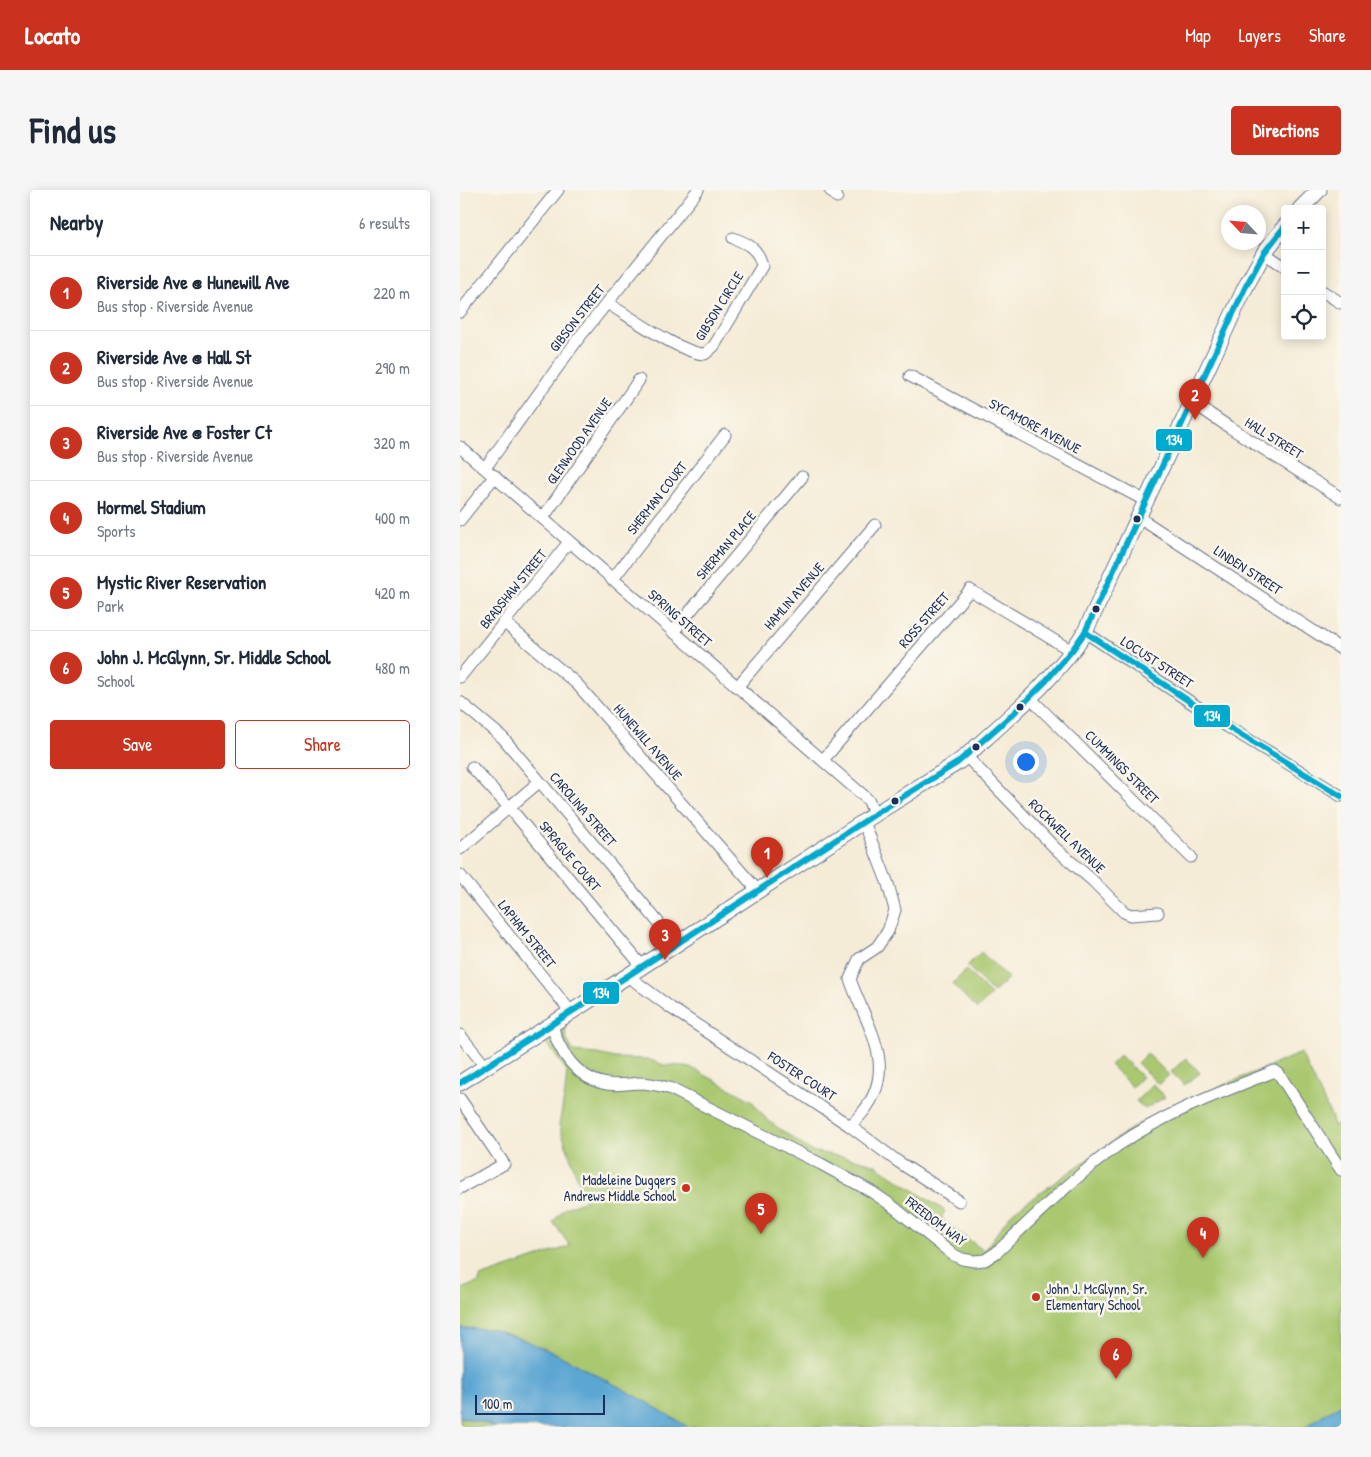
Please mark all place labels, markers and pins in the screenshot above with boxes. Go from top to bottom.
pin: 2 [1179,379,1211,420]
unlabelled marker [1132,514,1142,524]
unlabelled marker [1091,604,1101,614]
unlabelled marker [1015,702,1025,712]
unlabelled marker [971,742,981,752]
unlabelled marker [890,796,900,806]
pin: 1 [751,837,783,878]
pin: 3 [649,919,681,960]
place label: Madeleine Duggers Andrews Middle School [564,1170,676,1205]
marker: Madeleine Duggers Andrews Middle School [680,1182,692,1194]
pin: 5 [745,1193,777,1234]
pin: 4 [1187,1217,1219,1258]
place label: John J. McGlynn, Sr. Elementary School [1046,1279,1147,1315]
marker: John J. McGlynn, Sr. Elementary School [1030,1291,1042,1303]
pin: 6 [1100,1338,1132,1379]

